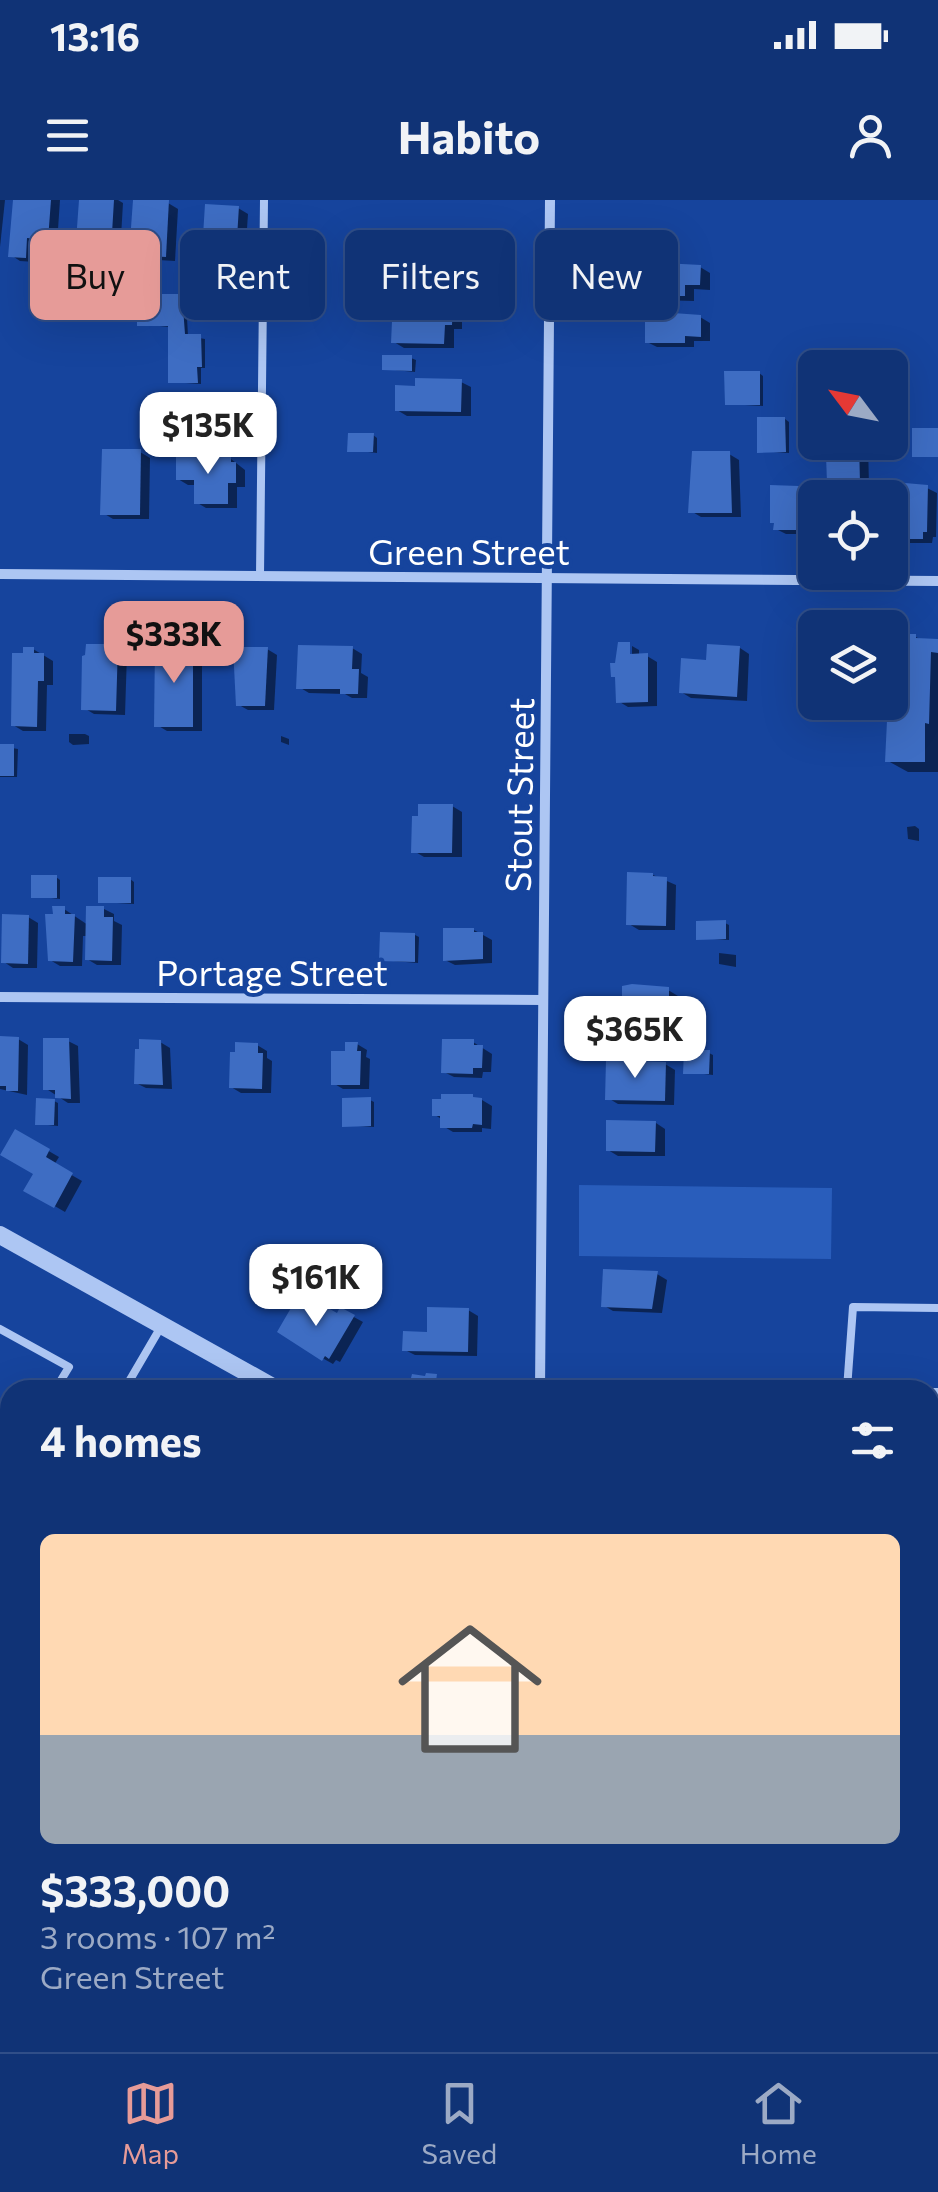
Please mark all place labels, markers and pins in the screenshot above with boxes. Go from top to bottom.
pin: $135K [138,392,278,477]
pin: $333K [104,601,244,686]
pin: $365K [565,996,705,1081]
pin: $161K [246,1244,386,1329]

